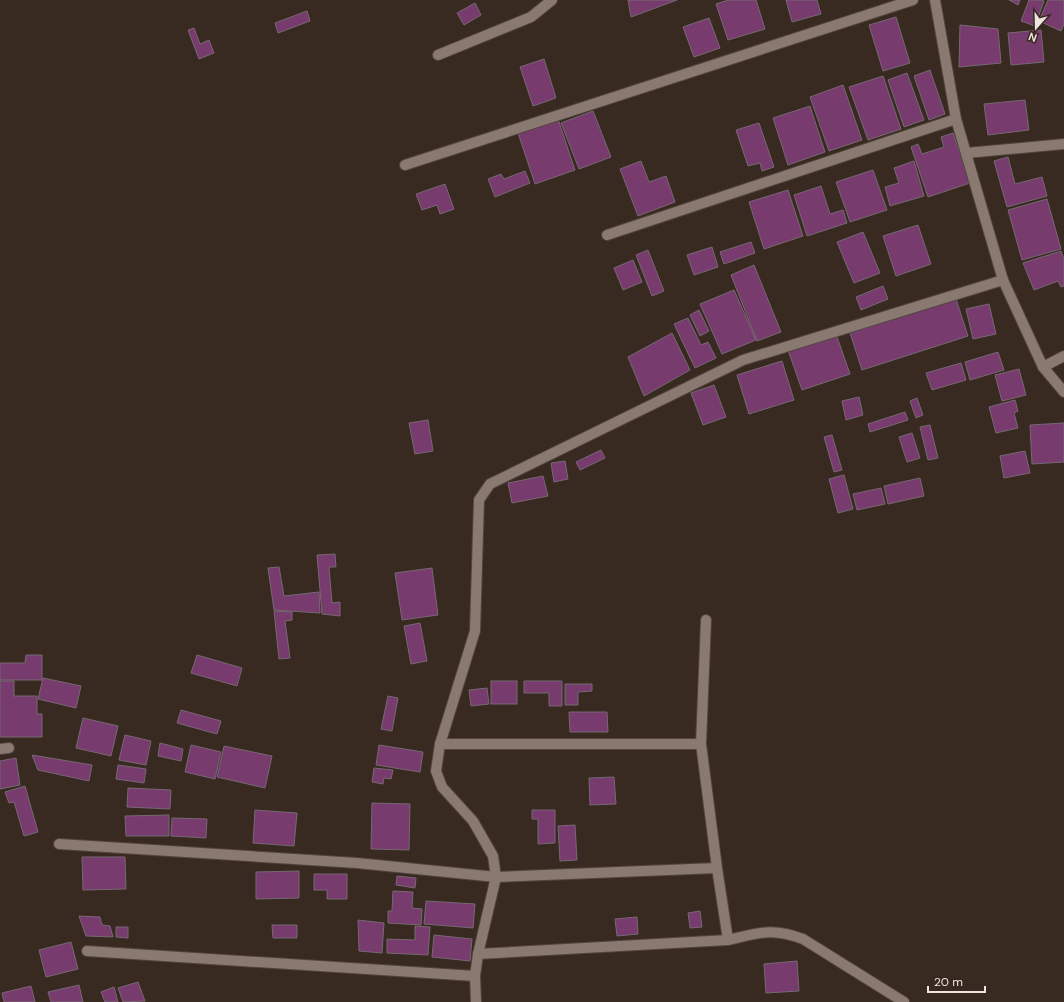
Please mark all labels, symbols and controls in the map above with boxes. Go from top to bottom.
north arrow [1016,8,1056,48]
text: N [1026,29,1039,45]
scale bar [928,968,985,994]
text: 20 m [934,974,963,990]

